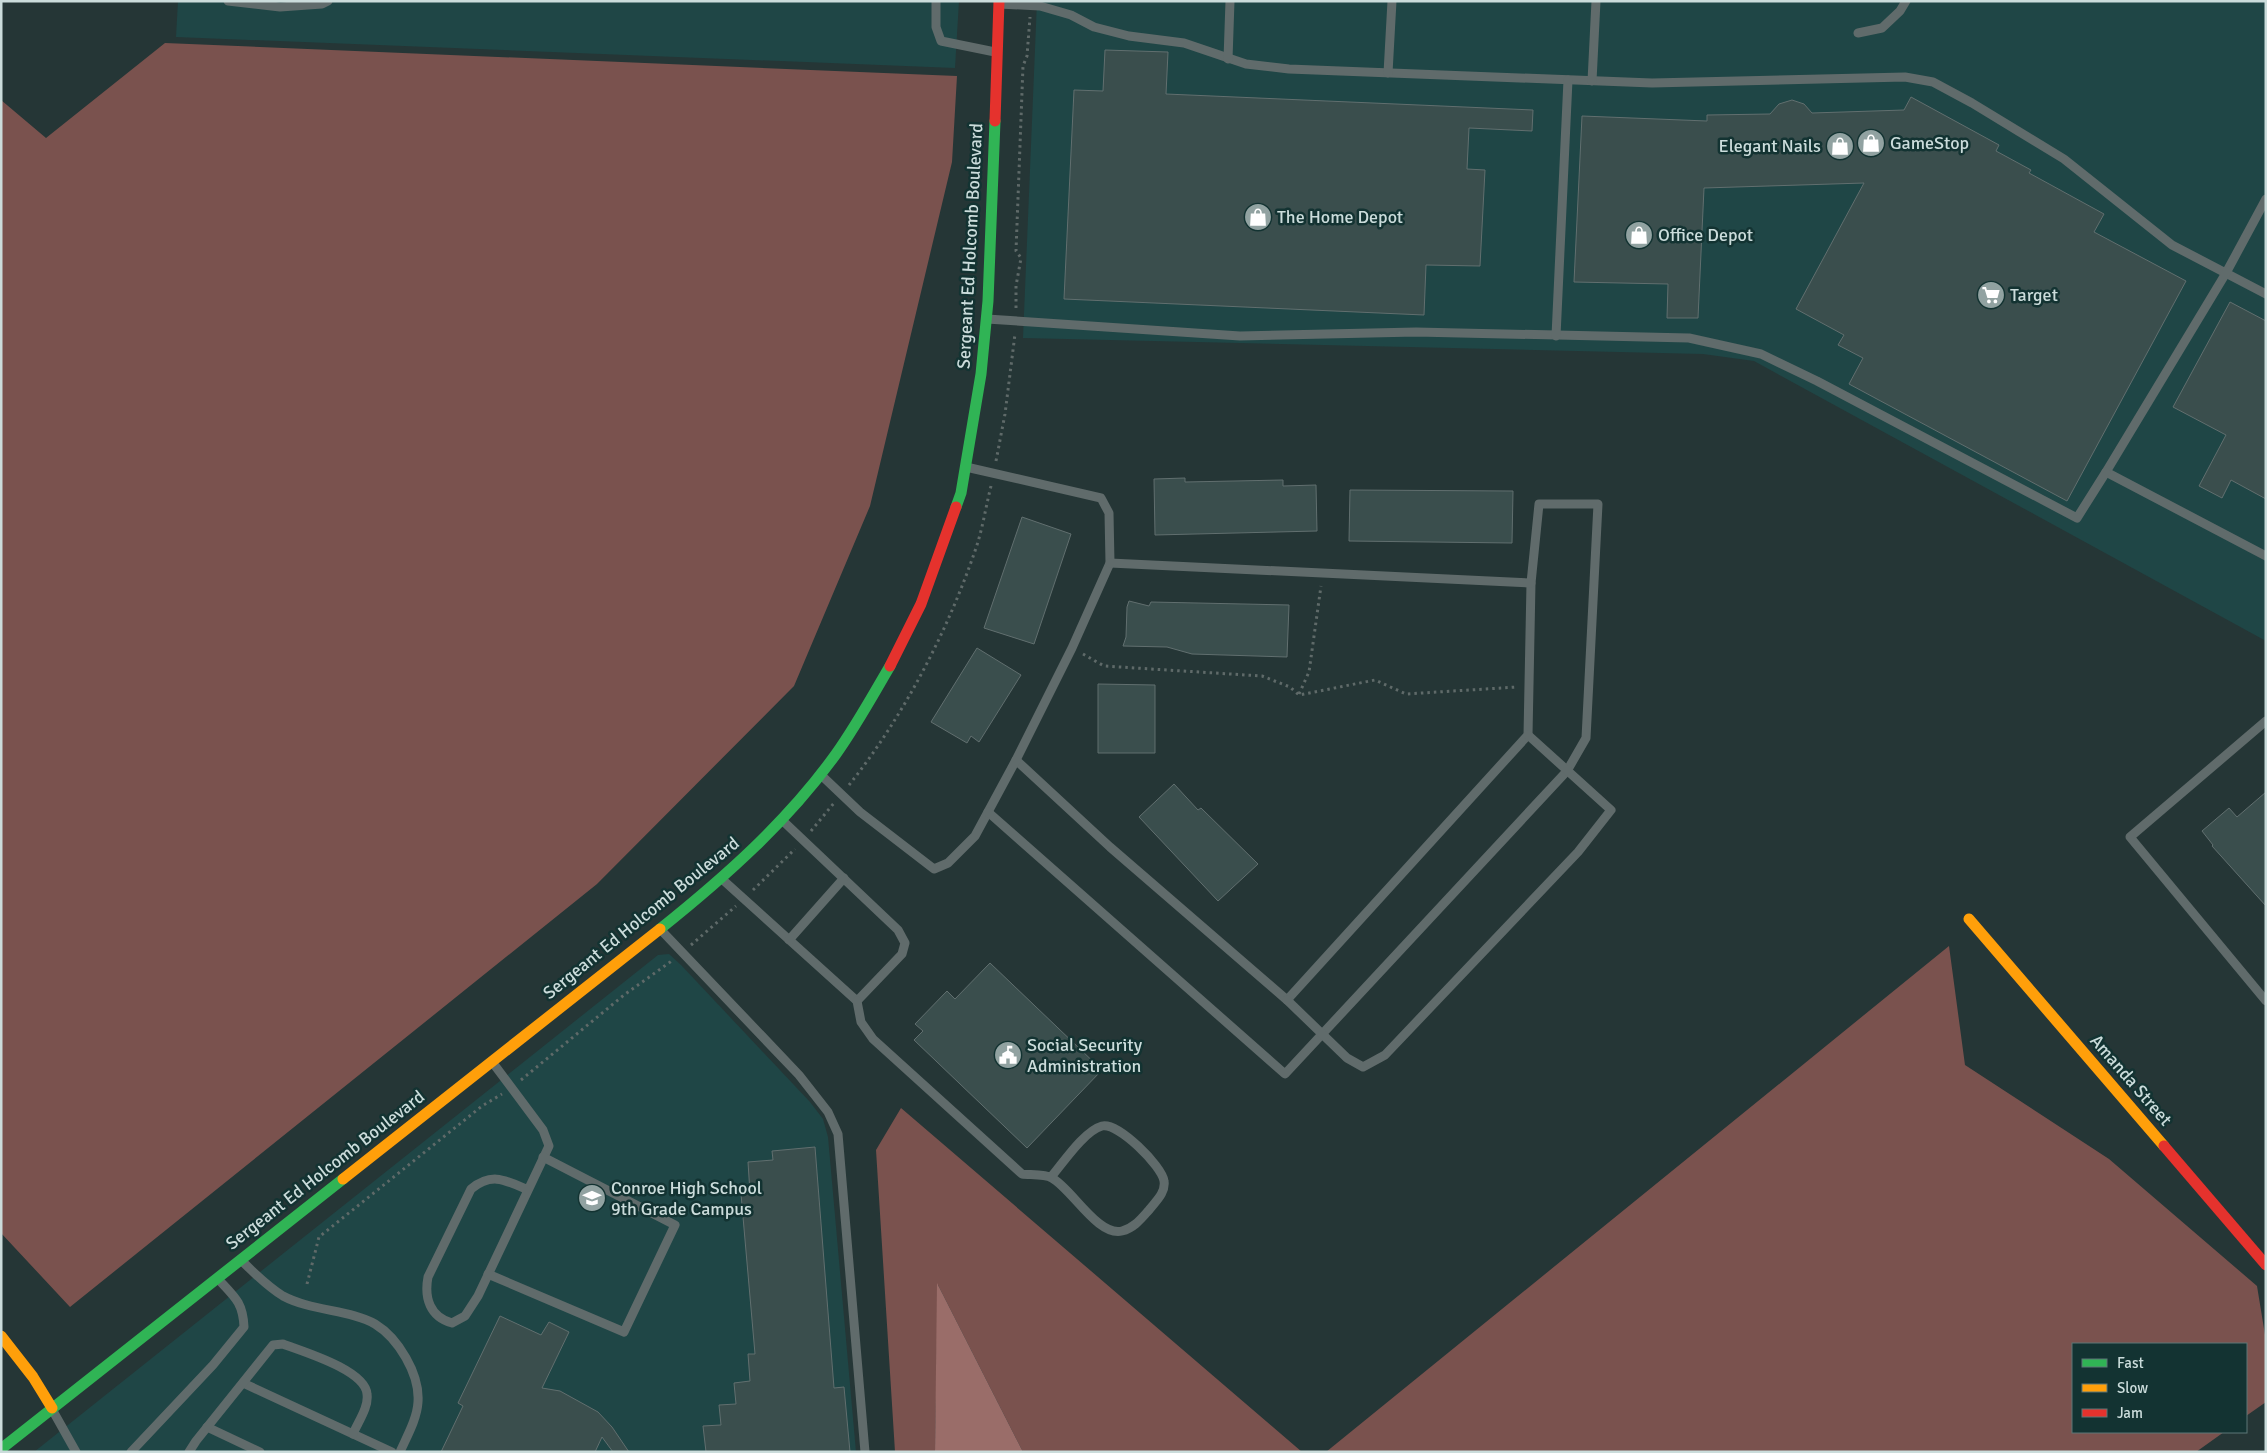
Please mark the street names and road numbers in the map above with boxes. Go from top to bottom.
street label: Sergeant Ed Holcomb Boulevard [953,123,987,369]
street label: Sergeant Ed Holcomb Boulevard [538,832,744,1004]
street label: Amanda Street [2085,1030,2177,1130]
street label: Sergeant Ed Holcomb Boulevard [221,1086,429,1254]

